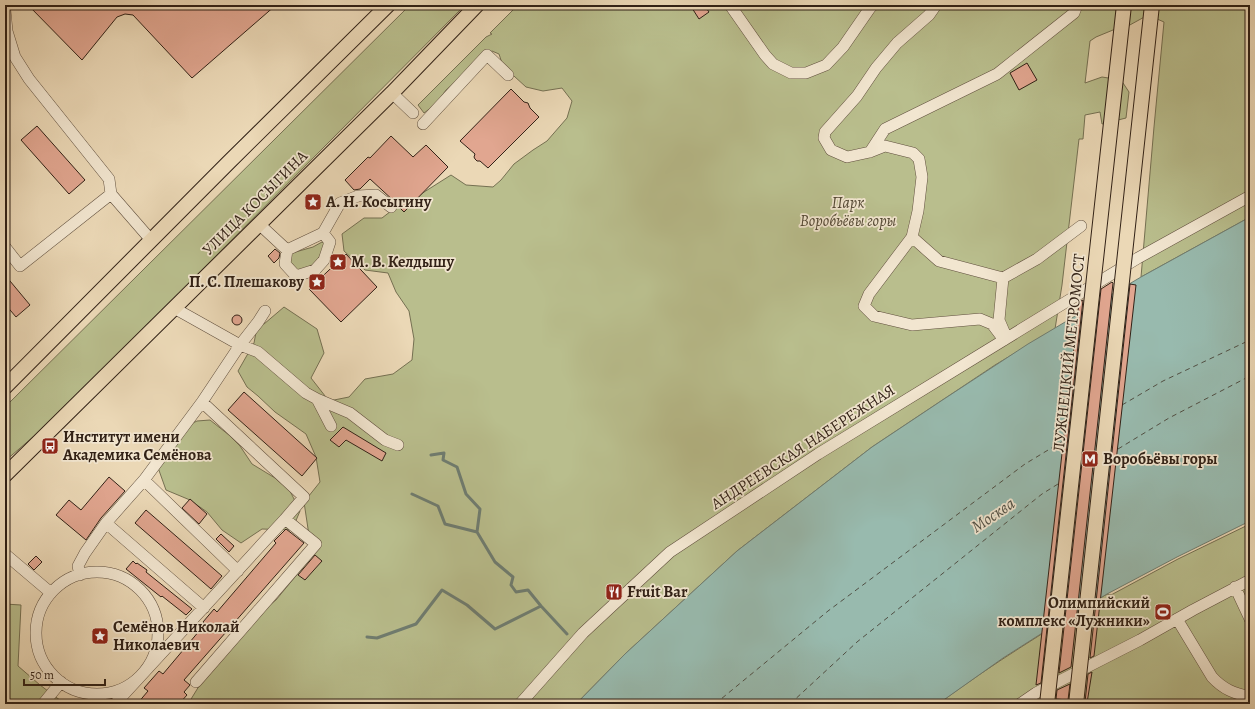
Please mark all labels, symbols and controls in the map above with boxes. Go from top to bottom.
street label: УЛИЦА КОСЫГИНА [197,145,313,261]
place label: А. Н. Косыгину [325,191,432,213]
place icon: А. Н. Косыгину [303,192,323,212]
park label: Парк Воробьёвы горы [800,192,897,232]
place label: М. В. Келдышу [351,251,454,273]
place icon: М. В. Келдышу [328,252,348,272]
street label: ЛУЖНЕЦКИЙ МЕТРОМОСТ [1048,252,1090,453]
place label: П. С. Плешакову [189,271,304,293]
place icon: П. С. Плешакову [307,272,327,292]
street label: АНДРЕЕВСКАЯ НАБЕРЕЖНАЯ [706,379,899,515]
place label: Институт имени Академика Семёнова [62,426,212,466]
bus stop icon: Институт имени Академика Семёнова [40,436,60,456]
place label: Воробьёвы горы [1103,448,1218,470]
metro station icon: Воробьёвы горы [1080,449,1100,469]
water label: Москва [967,492,1020,538]
place label: Fruit Bar [627,581,688,603]
restaurant icon: Fruit Bar [604,582,624,602]
place label: Олимпийский комплекс «Лужники» [998,592,1150,632]
sports icon: Олимпийский комплекс «Лужники» [1153,602,1173,622]
place label: Семёнов Николай Николаевич [113,616,240,656]
place icon: Семёнов Николай Николаевич [90,626,110,646]
scale bar [24,661,105,687]
text: 50 m [30,667,54,683]

